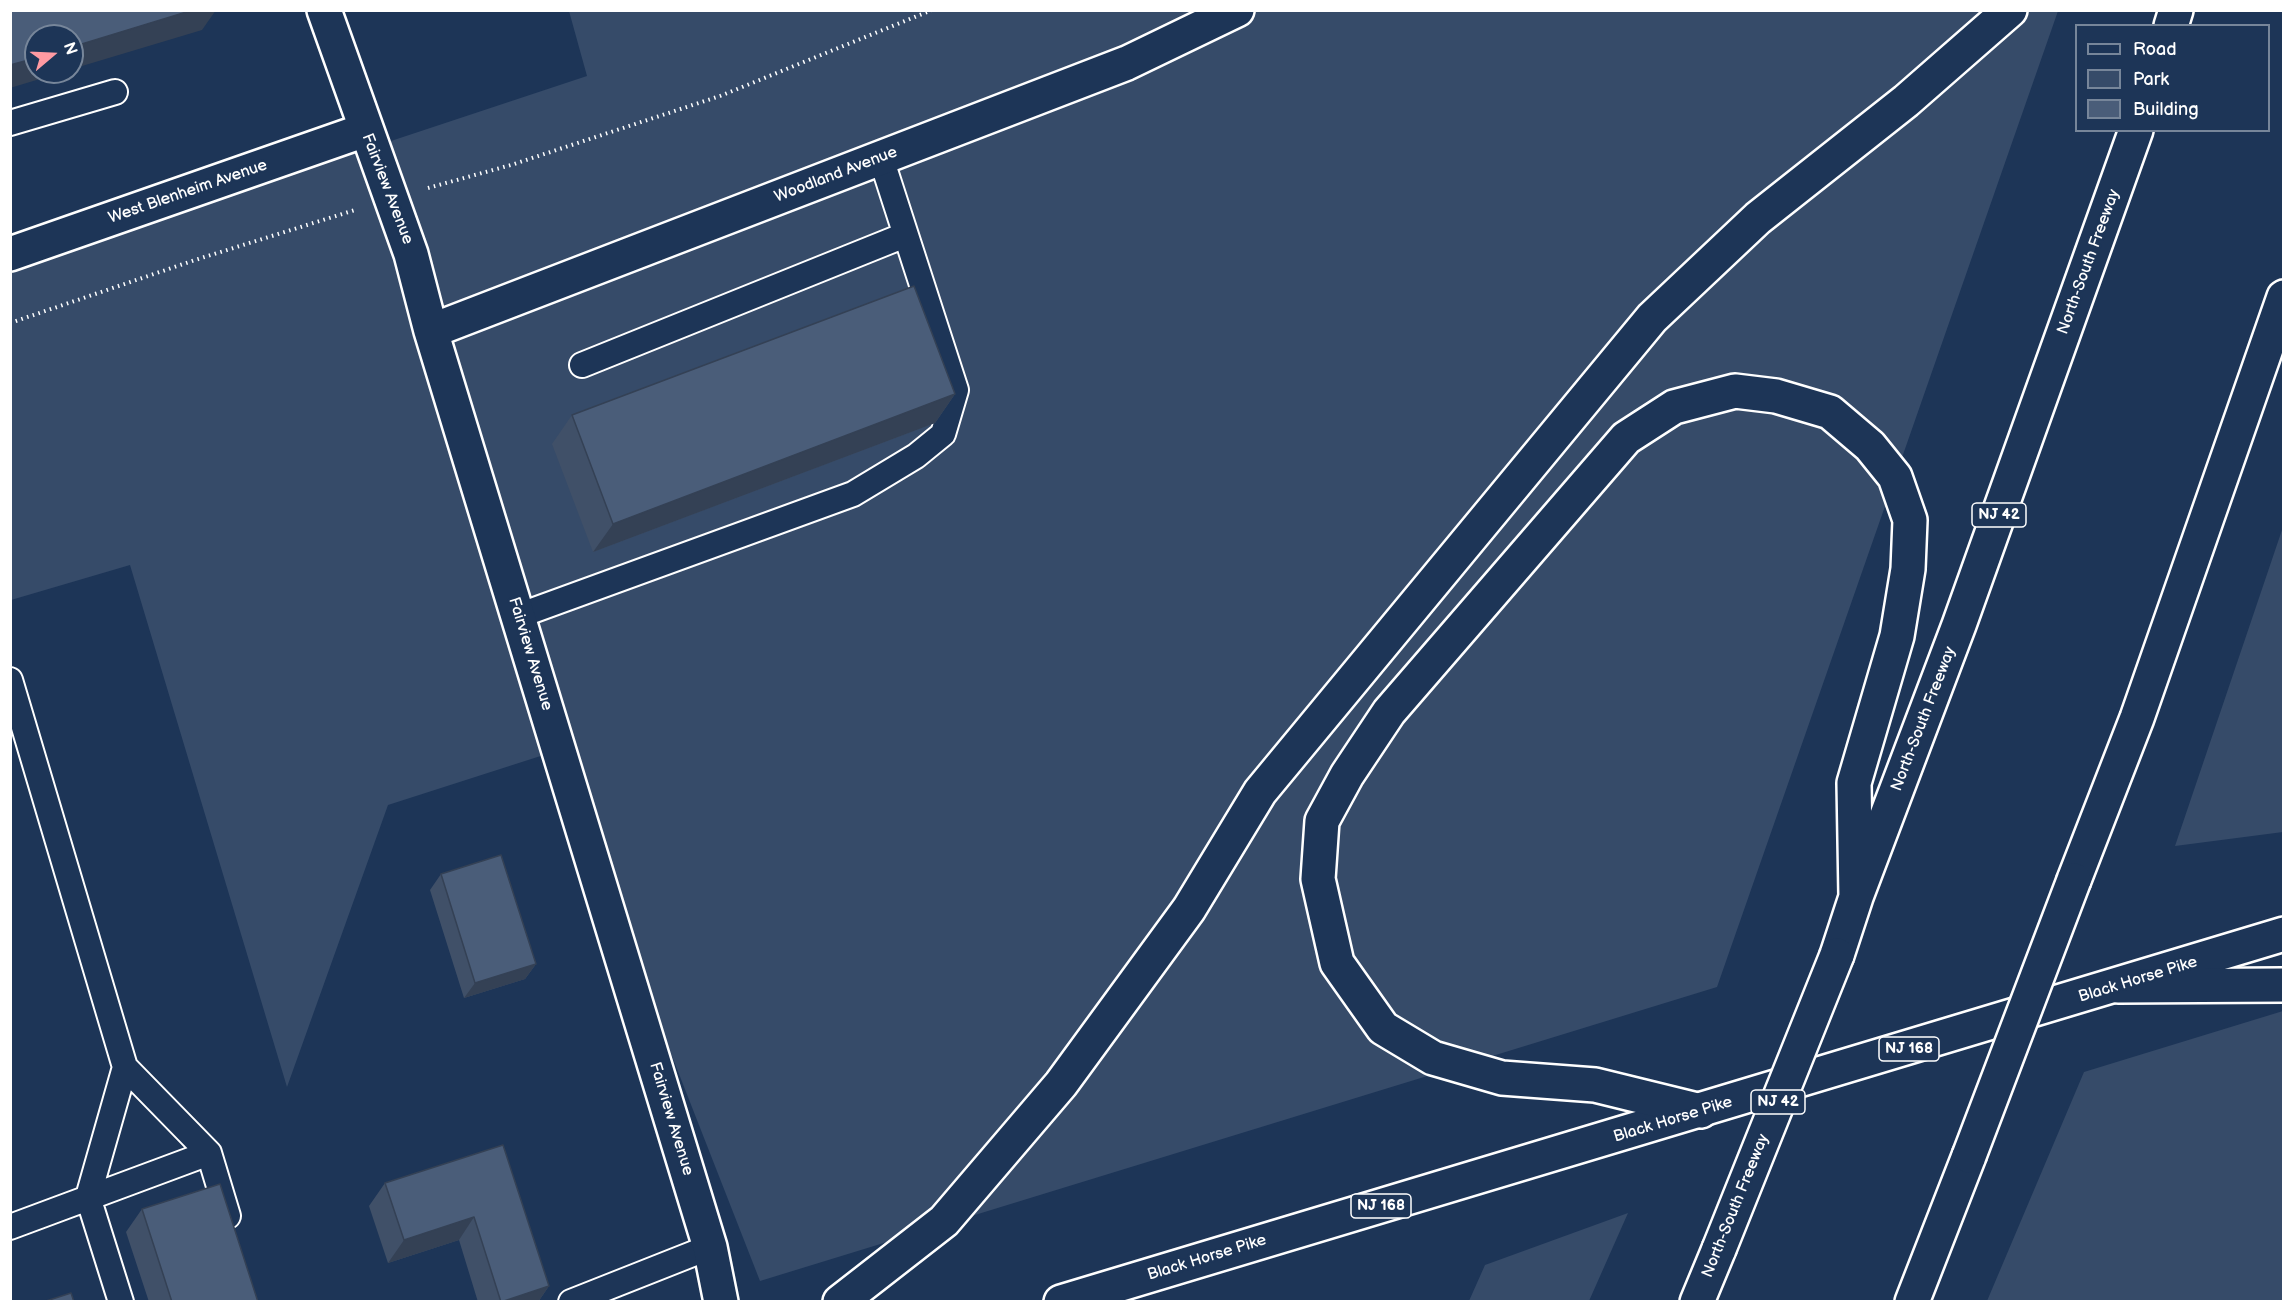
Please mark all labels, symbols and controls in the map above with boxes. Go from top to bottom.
north arrow [24,24,84,84]
legend [2075,24,2270,132]
text: Road [2133,39,2177,60]
text: N [59,40,81,57]
text: Park [2133,69,2169,90]
text: Building [2133,99,2199,120]
street label: Fairview Avenue [357,131,417,247]
street label: Woodland Avenue [772,143,900,207]
street label: West Blenheim Avenue [106,156,270,228]
street label: North-South Freeway [2054,187,2124,337]
road number: NJ 42 [1972,503,2026,527]
street label: Fairview Avenue [504,595,556,713]
street label: North-South Freeway [1888,644,1960,794]
street label: Black Horse Pike [2076,953,2200,1007]
road number: NJ 168 [1879,1037,1939,1061]
street label: Fairview Avenue [645,1060,697,1178]
road number: NJ 42 [1751,1090,1805,1114]
street label: Black Horse Pike [1611,1093,1735,1147]
street label: North-South Freeway [1698,1131,1774,1281]
road number: NJ 168 [1351,1194,1411,1218]
street label: Black Horse Pike [1145,1231,1269,1285]

